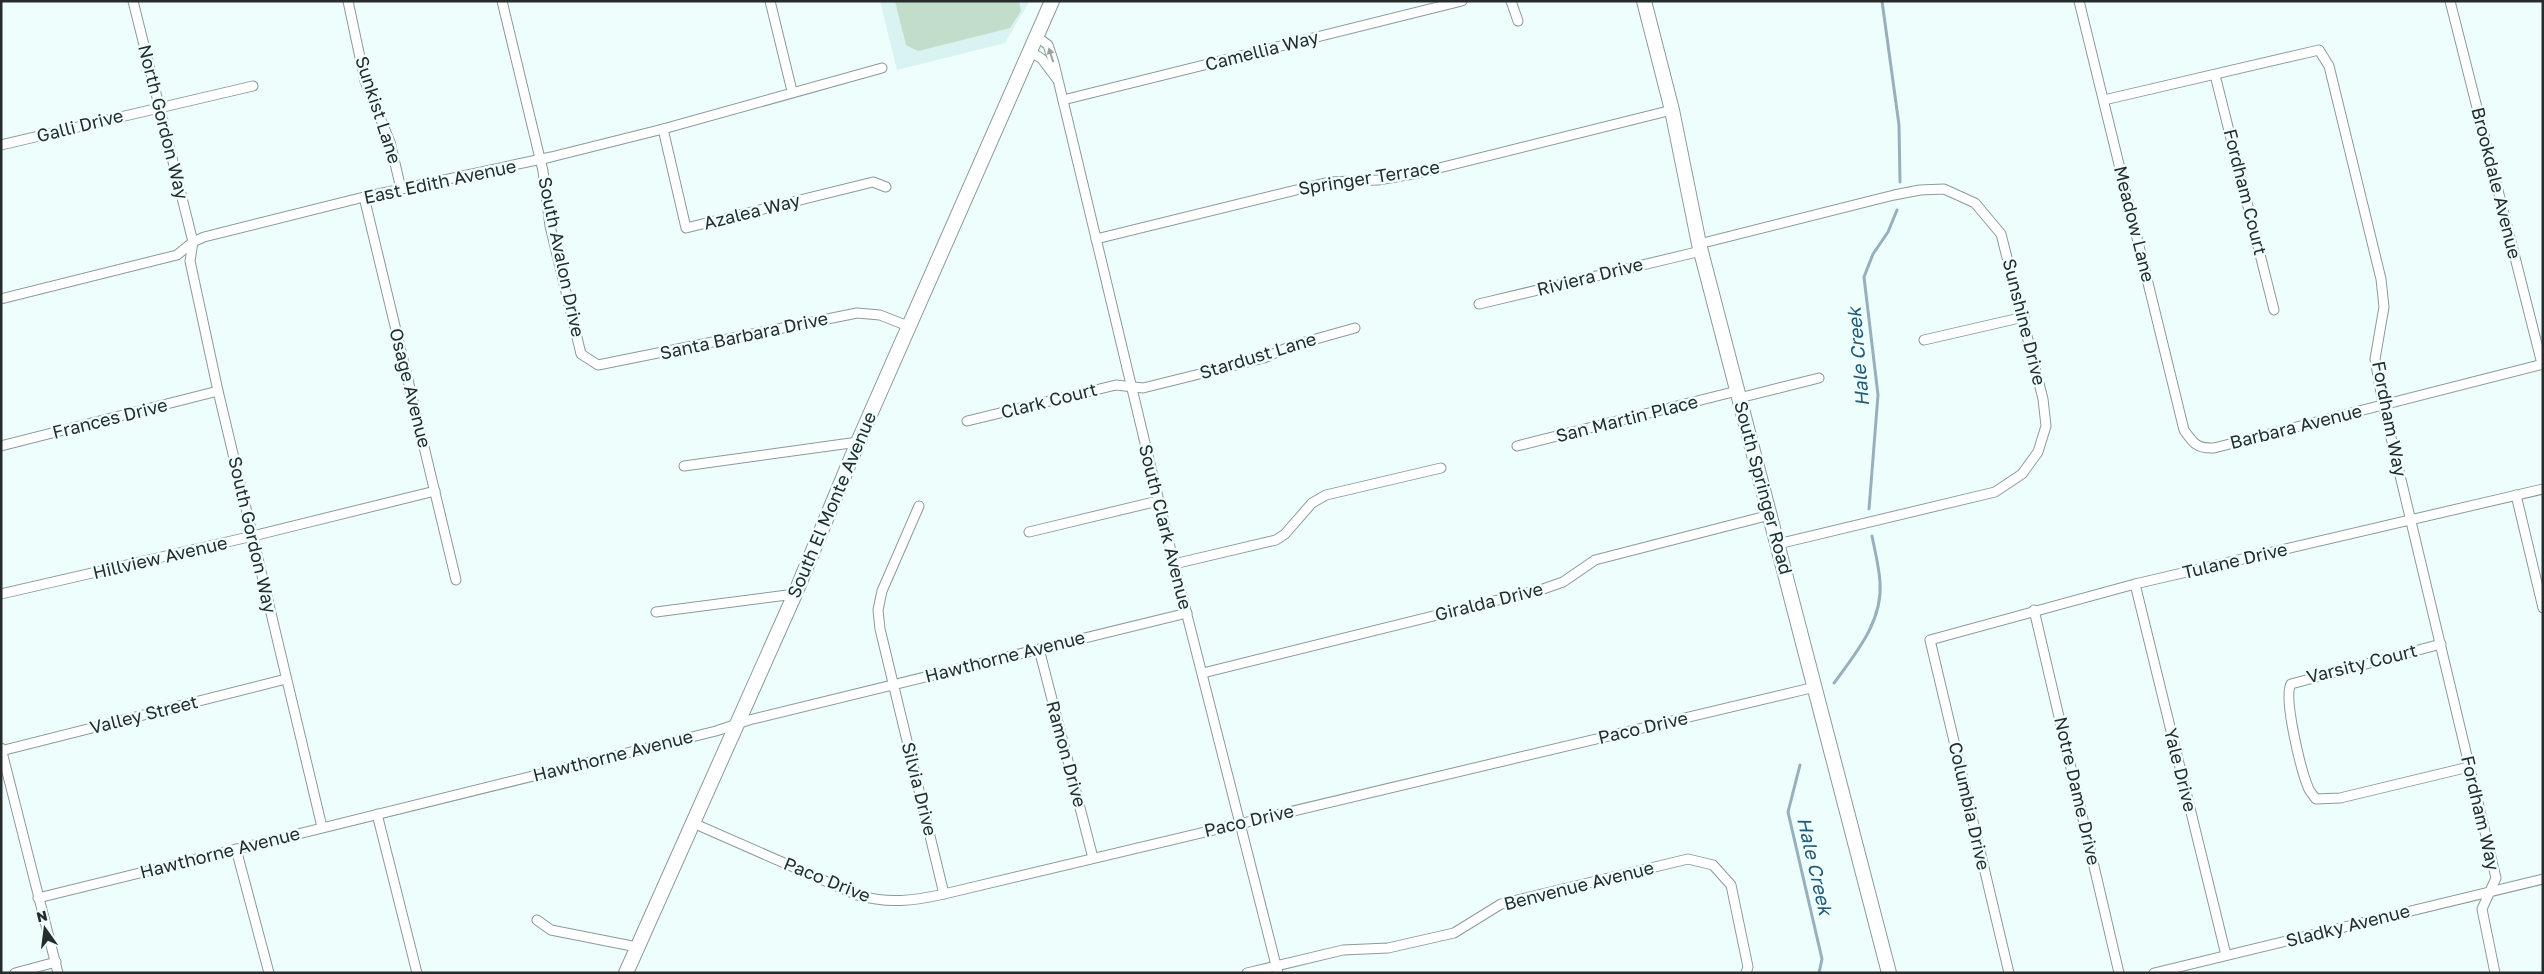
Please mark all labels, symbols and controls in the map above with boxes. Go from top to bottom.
street label: Camellia Way [1203,25,1321,75]
street label: North Gordon Way [134,42,194,201]
one-way arrow [1047,48,1055,63]
street label: Sunkist Lane [351,53,407,166]
street label: Galli Drive [34,104,125,146]
street label: Brookdale Avenue [2467,105,2526,261]
street label: Fordham Court [2220,126,2272,257]
street label: East Edith Avenue [362,154,518,208]
street label: Springer Terrace [1297,155,1441,199]
street label: Meadow Lane [2110,163,2160,284]
street label: South Avalon Drive [534,175,590,339]
street label: Azalea Way [701,188,802,234]
street label: Riviera Drive [1534,252,1645,300]
street label: Sunshine Drive [1999,256,2051,387]
water label: Hale Creek [1842,304,1873,408]
street label: Santa Barbara Drive [658,306,830,364]
street label: Osage Avenue [385,326,436,450]
street label: Stardust Lane [1197,327,1319,383]
street label: Fordham Way [2368,359,2412,479]
street label: Clark Court [998,377,1099,423]
street label: San Martin Place [1553,390,1700,446]
street label: Frances Drive [50,393,170,443]
street label: South Springer Road [1730,399,1798,577]
street label: Barbara Avenue [2227,399,2364,453]
street label: South El Monte Avenue [782,408,880,601]
street label: South Clark Avenue [1135,442,1197,612]
street label: South Gordon Way [224,454,282,615]
street label: Hillview Avenue [90,531,229,583]
street label: Tulane Drive [2180,537,2289,583]
street label: Giralda Drive [1433,577,1545,625]
street label: Hawthorne Avenue [922,625,1087,687]
street label: Varsity Court [2304,639,2419,687]
street label: Valley Street [88,690,200,738]
street label: Ramon Drive [1042,698,1092,809]
street label: Paco Drive [1596,706,1690,748]
street label: Notre Dame Drive [2050,714,2106,867]
street label: Hawthorne Avenue [530,724,695,786]
street label: Yale Drive [2160,726,2202,814]
street label: Silvia Drive [898,740,942,838]
street label: Columbia Drive [1945,740,1995,872]
street label: Fordham Way [2457,753,2505,872]
street label: Paco Drive [1202,799,1296,841]
water label: Hale Creek [1793,815,1838,919]
street label: Hawthorne Avenue [137,821,302,883]
street label: Paco Drive [781,852,874,906]
street label: Benvenue Avenue [1501,856,1656,914]
street label: Sladky Avenue [2283,899,2412,951]
north arrow [20,904,70,954]
text: N [35,906,49,925]

